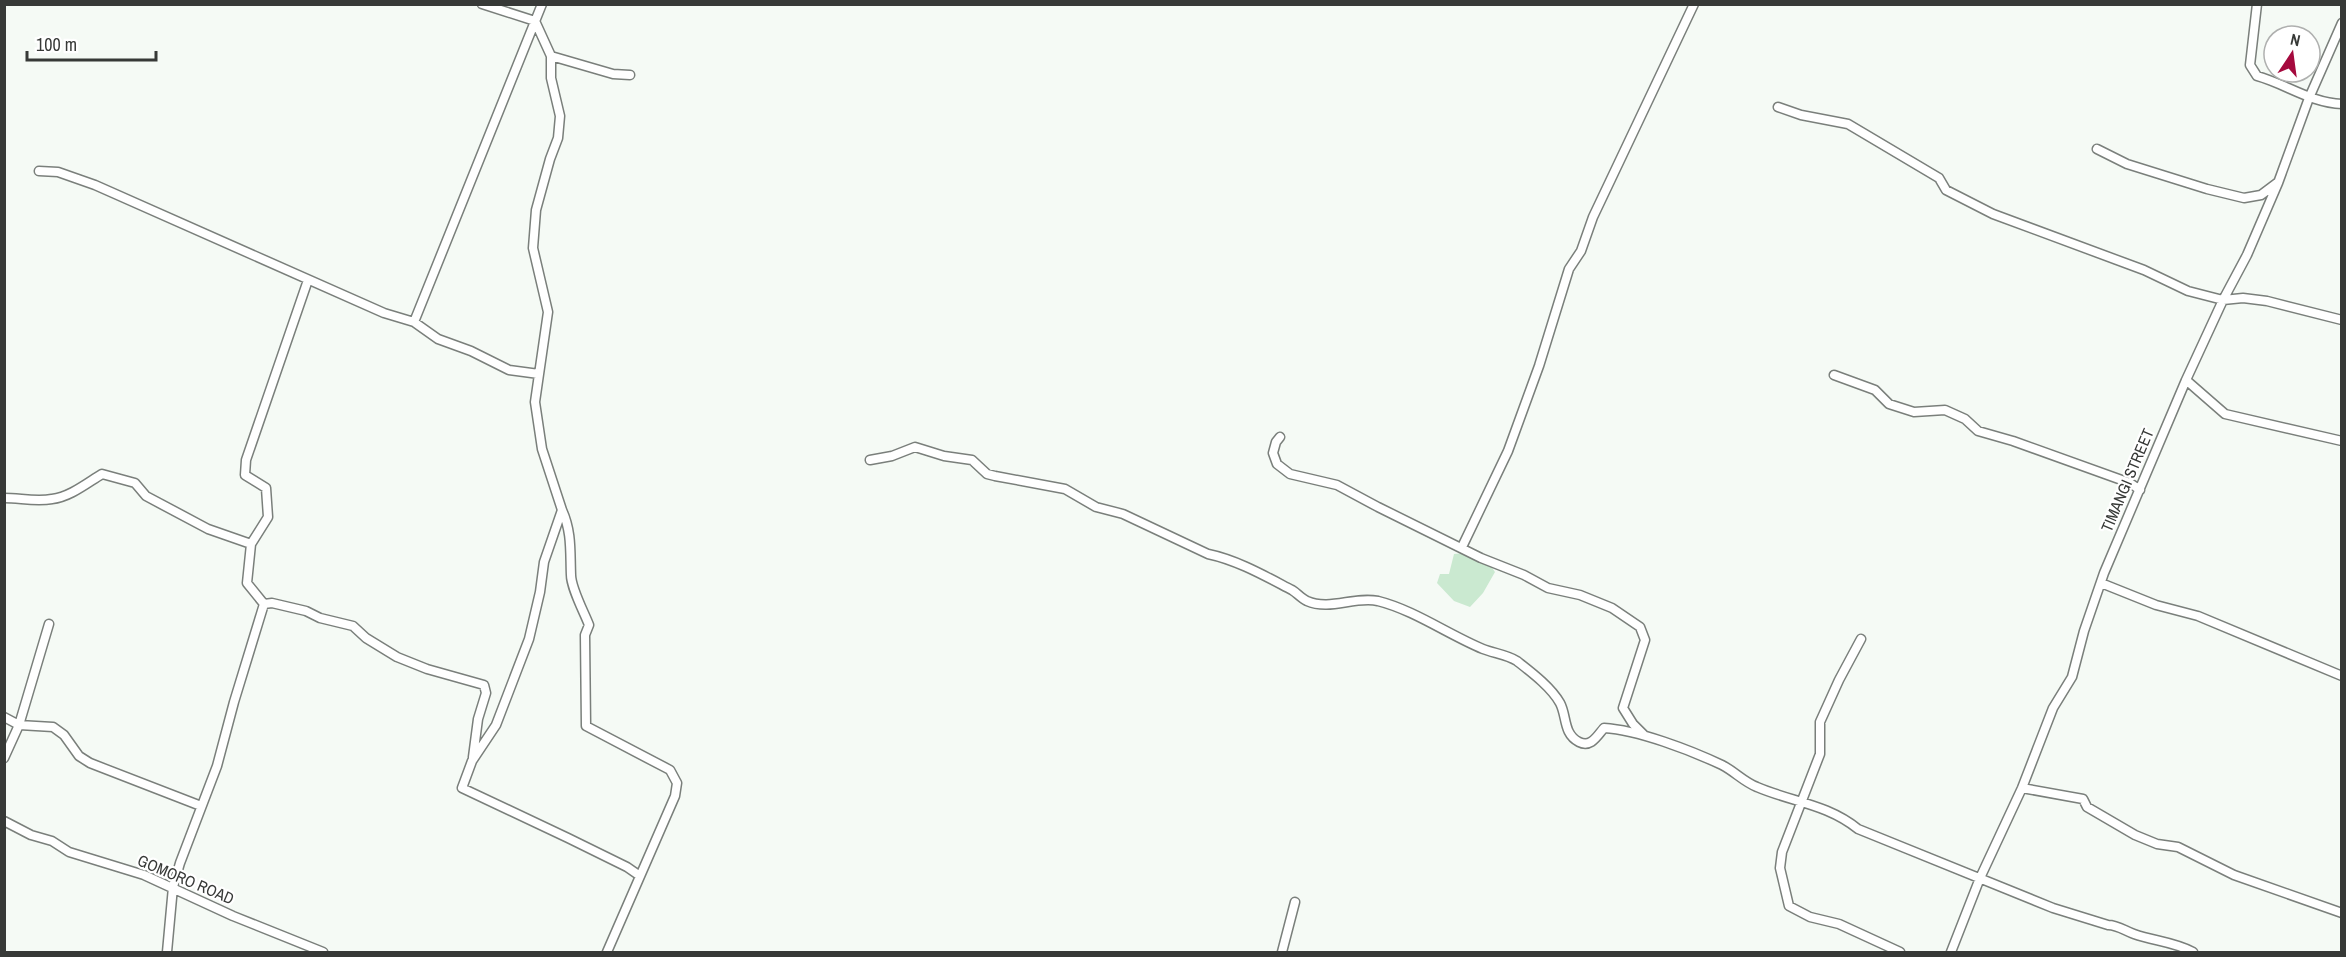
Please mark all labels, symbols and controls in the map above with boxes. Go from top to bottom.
scale bar [27,24,156,62]
north arrow [2262,24,2322,84]
text: N [2288,28,2302,51]
text: 100 m [36,32,77,57]
street label: TIMANGI STREET [2095,425,2159,535]
street label: GOMORO ROAD [134,849,238,909]

